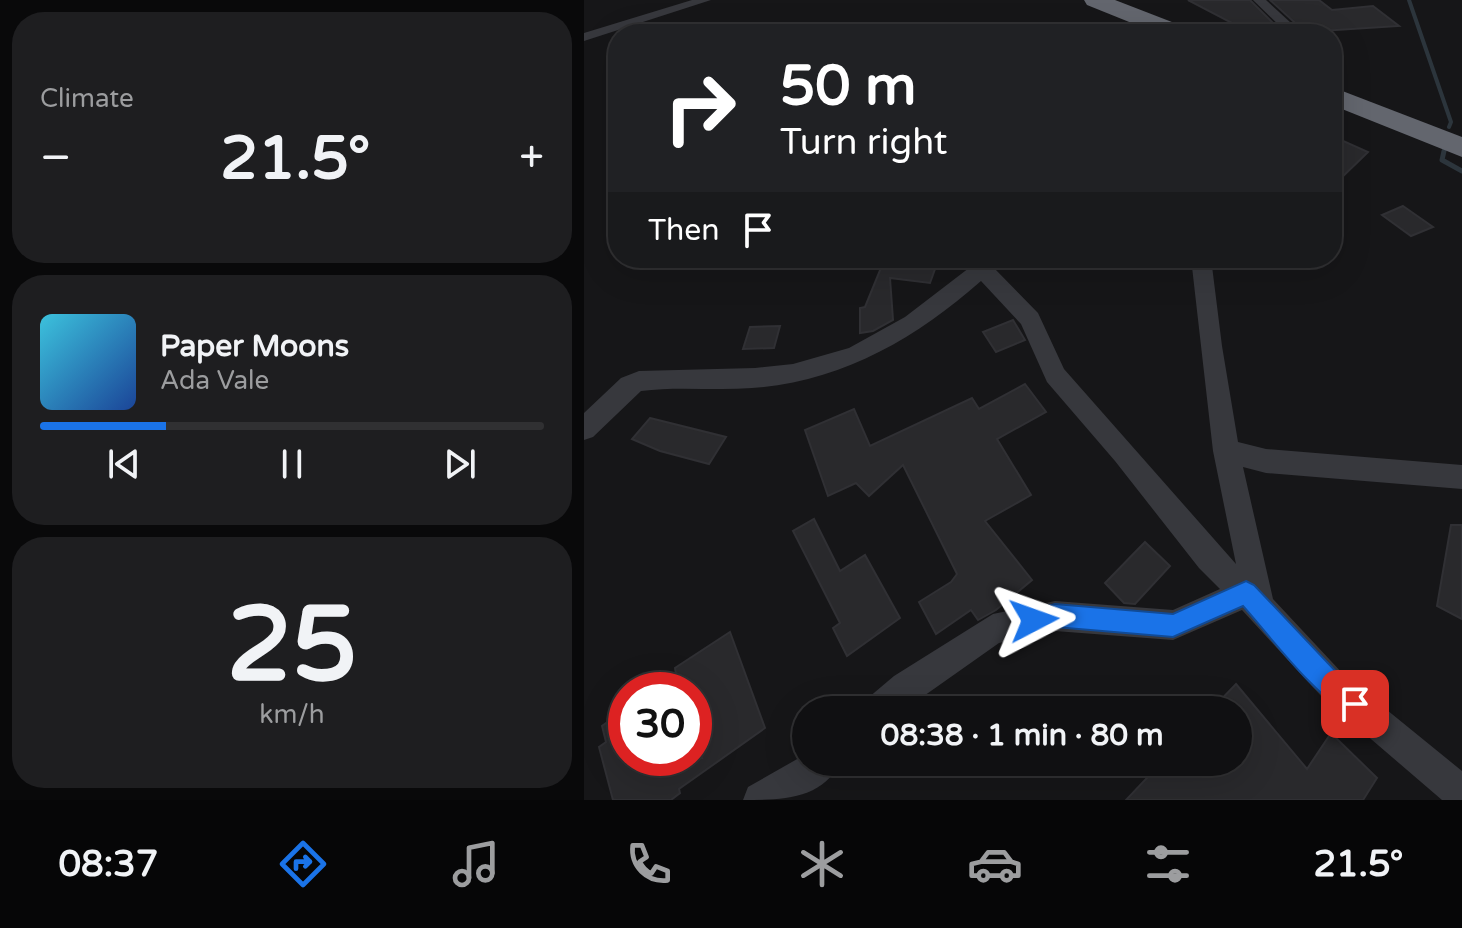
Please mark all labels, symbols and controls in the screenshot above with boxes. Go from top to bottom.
text: 50 m [780,53,916,120]
icon: right [648,56,752,160]
text: Climate [40,83,134,114]
text: Turn right [780,121,947,164]
text: 21.5° [220,123,370,195]
text: − [40,132,71,185]
text: + [519,132,544,185]
icon: arrive [736,208,780,252]
text: Then [648,212,720,249]
text: Paper Moons [160,328,349,365]
text: Ada Vale [160,365,269,396]
icon: previous [102,442,146,486]
icon: pause [270,442,314,486]
icon: next [438,442,482,486]
position arrow [992,578,1076,662]
text: 25 [227,584,357,709]
pin [1321,670,1389,738]
speed limit sign: 30 [608,672,712,776]
icon: arrive [1333,682,1377,726]
text: km/h [259,699,325,730]
text: 08:38 · 1 min · 80 m [881,717,1163,754]
icon: directions [275,836,331,892]
icon: music [448,836,504,892]
icon: phone [621,836,677,892]
icon: climate [794,836,850,892]
icon: car [967,836,1023,892]
icon: filters [1140,836,1196,892]
text: 08:37 [59,843,158,886]
text: 21.5° [1313,843,1403,886]

